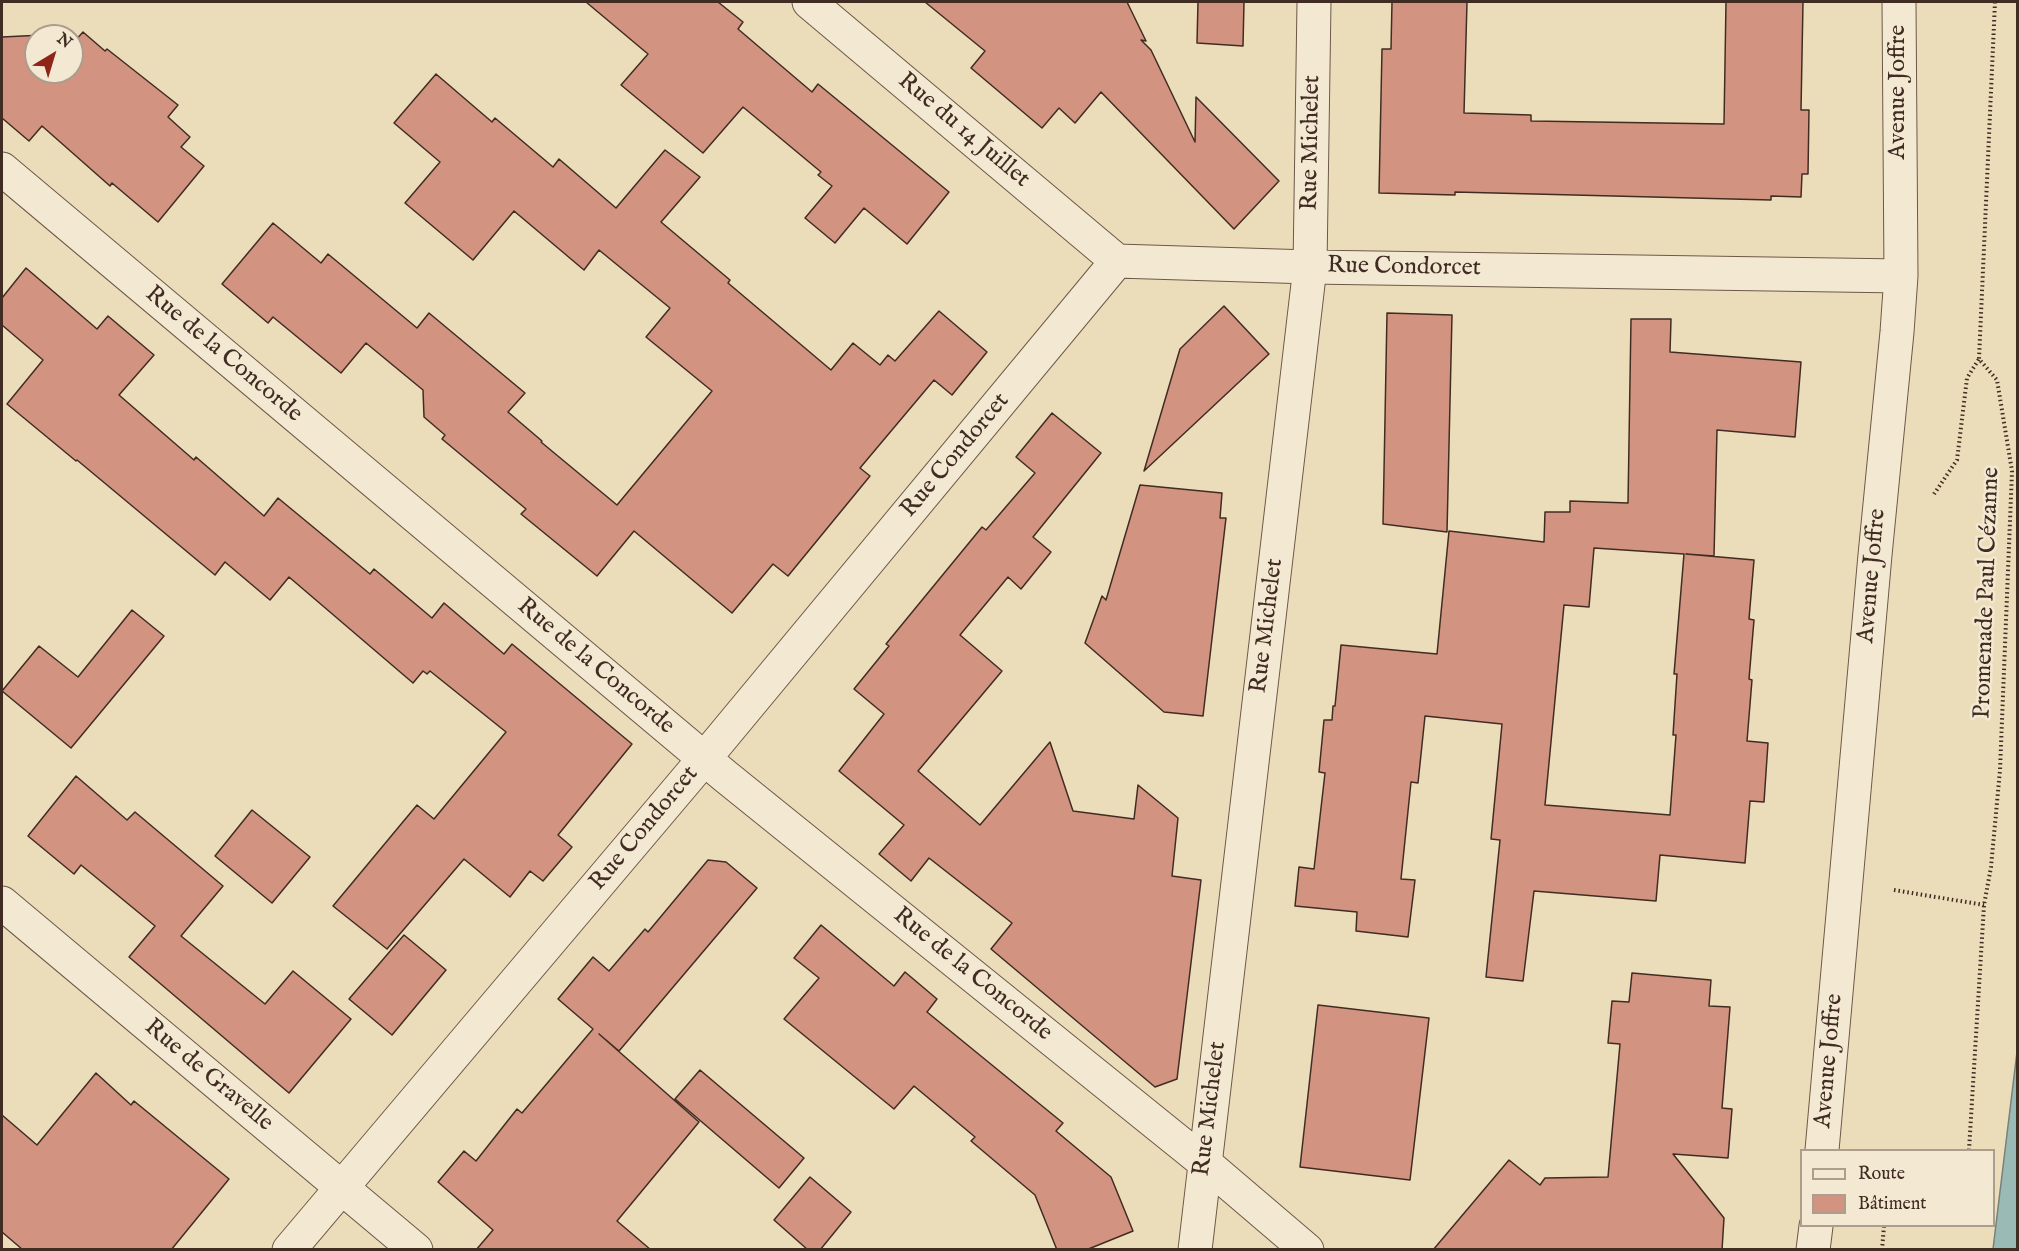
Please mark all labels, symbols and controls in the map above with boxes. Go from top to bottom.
north arrow [24,24,84,84]
street label: Avenue Joffre [1885,25,1913,159]
text: N [52,29,75,54]
street label: Rue du 14 Juillet [891,67,1035,195]
street label: Rue Michelet [1296,75,1328,211]
street label: Rue Condorcet [1327,252,1481,284]
street label: Rue de la Concorde [138,281,308,429]
street label: Rue Condorcet [896,388,1016,524]
street label: Promenade Paul Cézanne [1969,467,2007,719]
street label: Avenue Joffre [1853,508,1893,644]
street label: Rue Michelet [1245,557,1291,695]
street label: Rue de la Concorde [510,593,680,741]
street label: Rue Condorcet [585,761,705,897]
street label: Rue de la Concorde [887,902,1057,1048]
street label: Avenue Joffre [1810,993,1850,1129]
street label: Rue de Gravelle [138,1014,278,1138]
street label: Rue Michelet [1188,1040,1234,1178]
legend [1800,1149,1995,1227]
text: Route [1858,1163,1905,1186]
text: Bâtiment [1858,1193,1927,1216]

